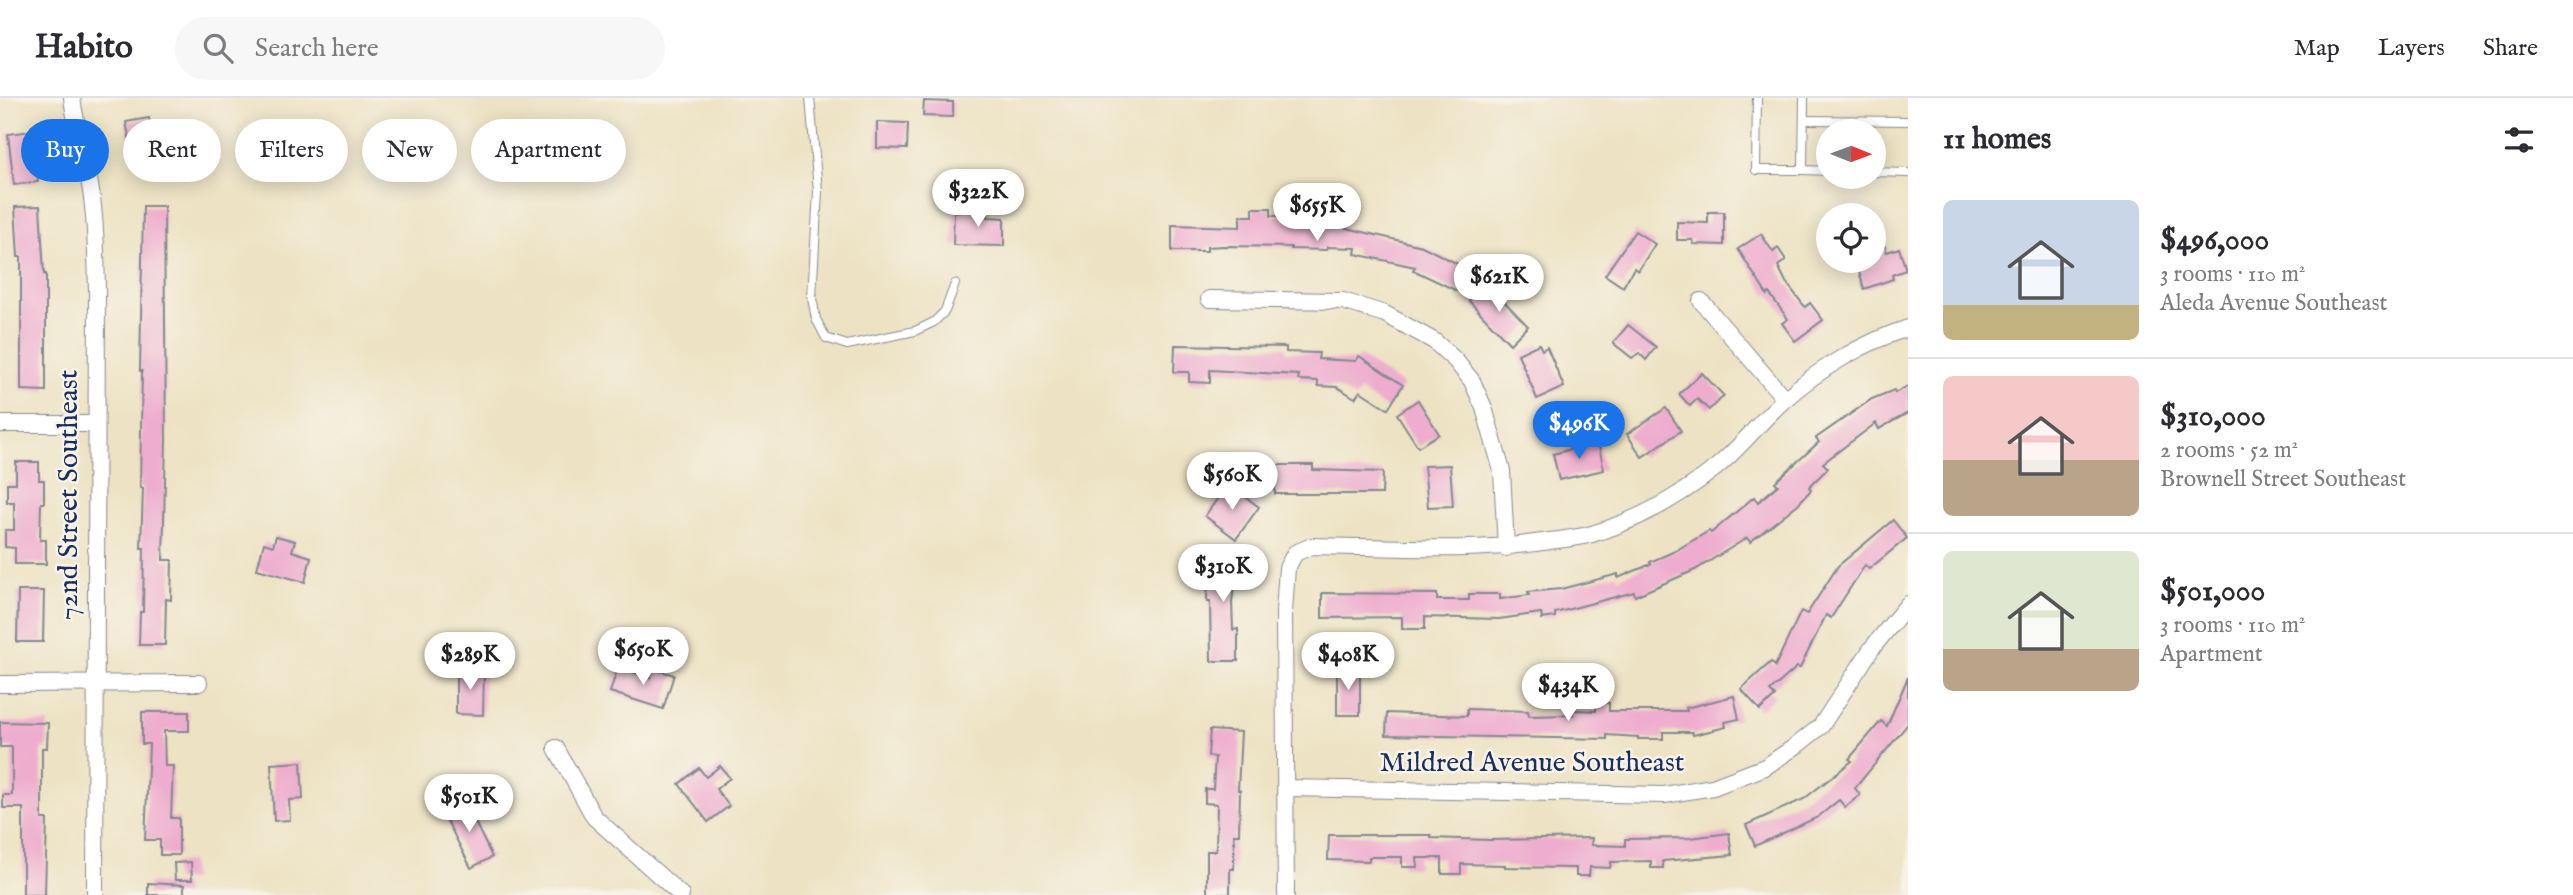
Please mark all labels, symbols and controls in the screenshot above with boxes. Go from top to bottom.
search box [175,17,665,80]
text: Habito [35,27,133,69]
icon: search [199,29,237,67]
text: Search here [255,32,379,65]
text: Map [2294,33,2340,64]
text: Layers [2378,33,2445,64]
text: Share [2483,33,2538,64]
chip: Buy [21,119,109,182]
chip: Rent [123,119,221,182]
chip: Filters [235,119,348,182]
chip: New [362,119,457,182]
chip: Apartment [471,119,626,182]
north arrow [1816,119,1886,189]
map controls [1816,119,1886,273]
text: 11 homes [1943,121,2051,159]
icon: filters [2500,121,2538,159]
pin: $322K [929,170,1027,229]
text: $322K [948,177,1008,206]
pin: $655K [1268,184,1366,243]
text: $655K [1289,191,1345,220]
button: locate [1816,203,1886,273]
text: $496,000 [2160,222,2269,260]
icon: home [1999,228,2083,312]
pin: $621K [1450,254,1548,314]
text: 3 rooms · 110 m² [2160,260,2305,289]
text: $621K [1470,262,1528,291]
text: Aleda Avenue Southeast [2160,289,2387,318]
street label: 72nd Street Southeast [52,369,87,620]
text: $310,000 [2160,398,2266,436]
pin: $496K [1530,402,1628,461]
icon: home [1999,404,2083,488]
text: $496K [1549,409,1609,438]
text: 2 rooms · 52 m² [2160,436,2298,465]
pin: $560K [1183,452,1281,512]
text: $560K [1203,460,1261,489]
text: Brownell Street Southeast [2160,465,2406,494]
pin: $310K [1174,545,1272,604]
text: $310K [1194,552,1252,581]
text: $501,000 [2160,573,2265,611]
icon: home [1999,579,2083,663]
text: 3 rooms · 110 m² [2160,611,2305,640]
pin: $650K [594,628,692,687]
pin: $289K [421,632,519,692]
pin: $408K [1299,632,1397,692]
text: $650K [614,635,672,664]
text: $289K [440,640,500,669]
text: $408K [1318,640,1378,669]
text: Apartment [2160,640,2263,669]
pin: $434K [1519,664,1617,723]
text: $434K [1538,671,1598,700]
street label: Mildred Avenue Southeast [1380,746,1685,781]
pin: $501K [420,774,518,834]
text: $501K [440,782,498,811]

